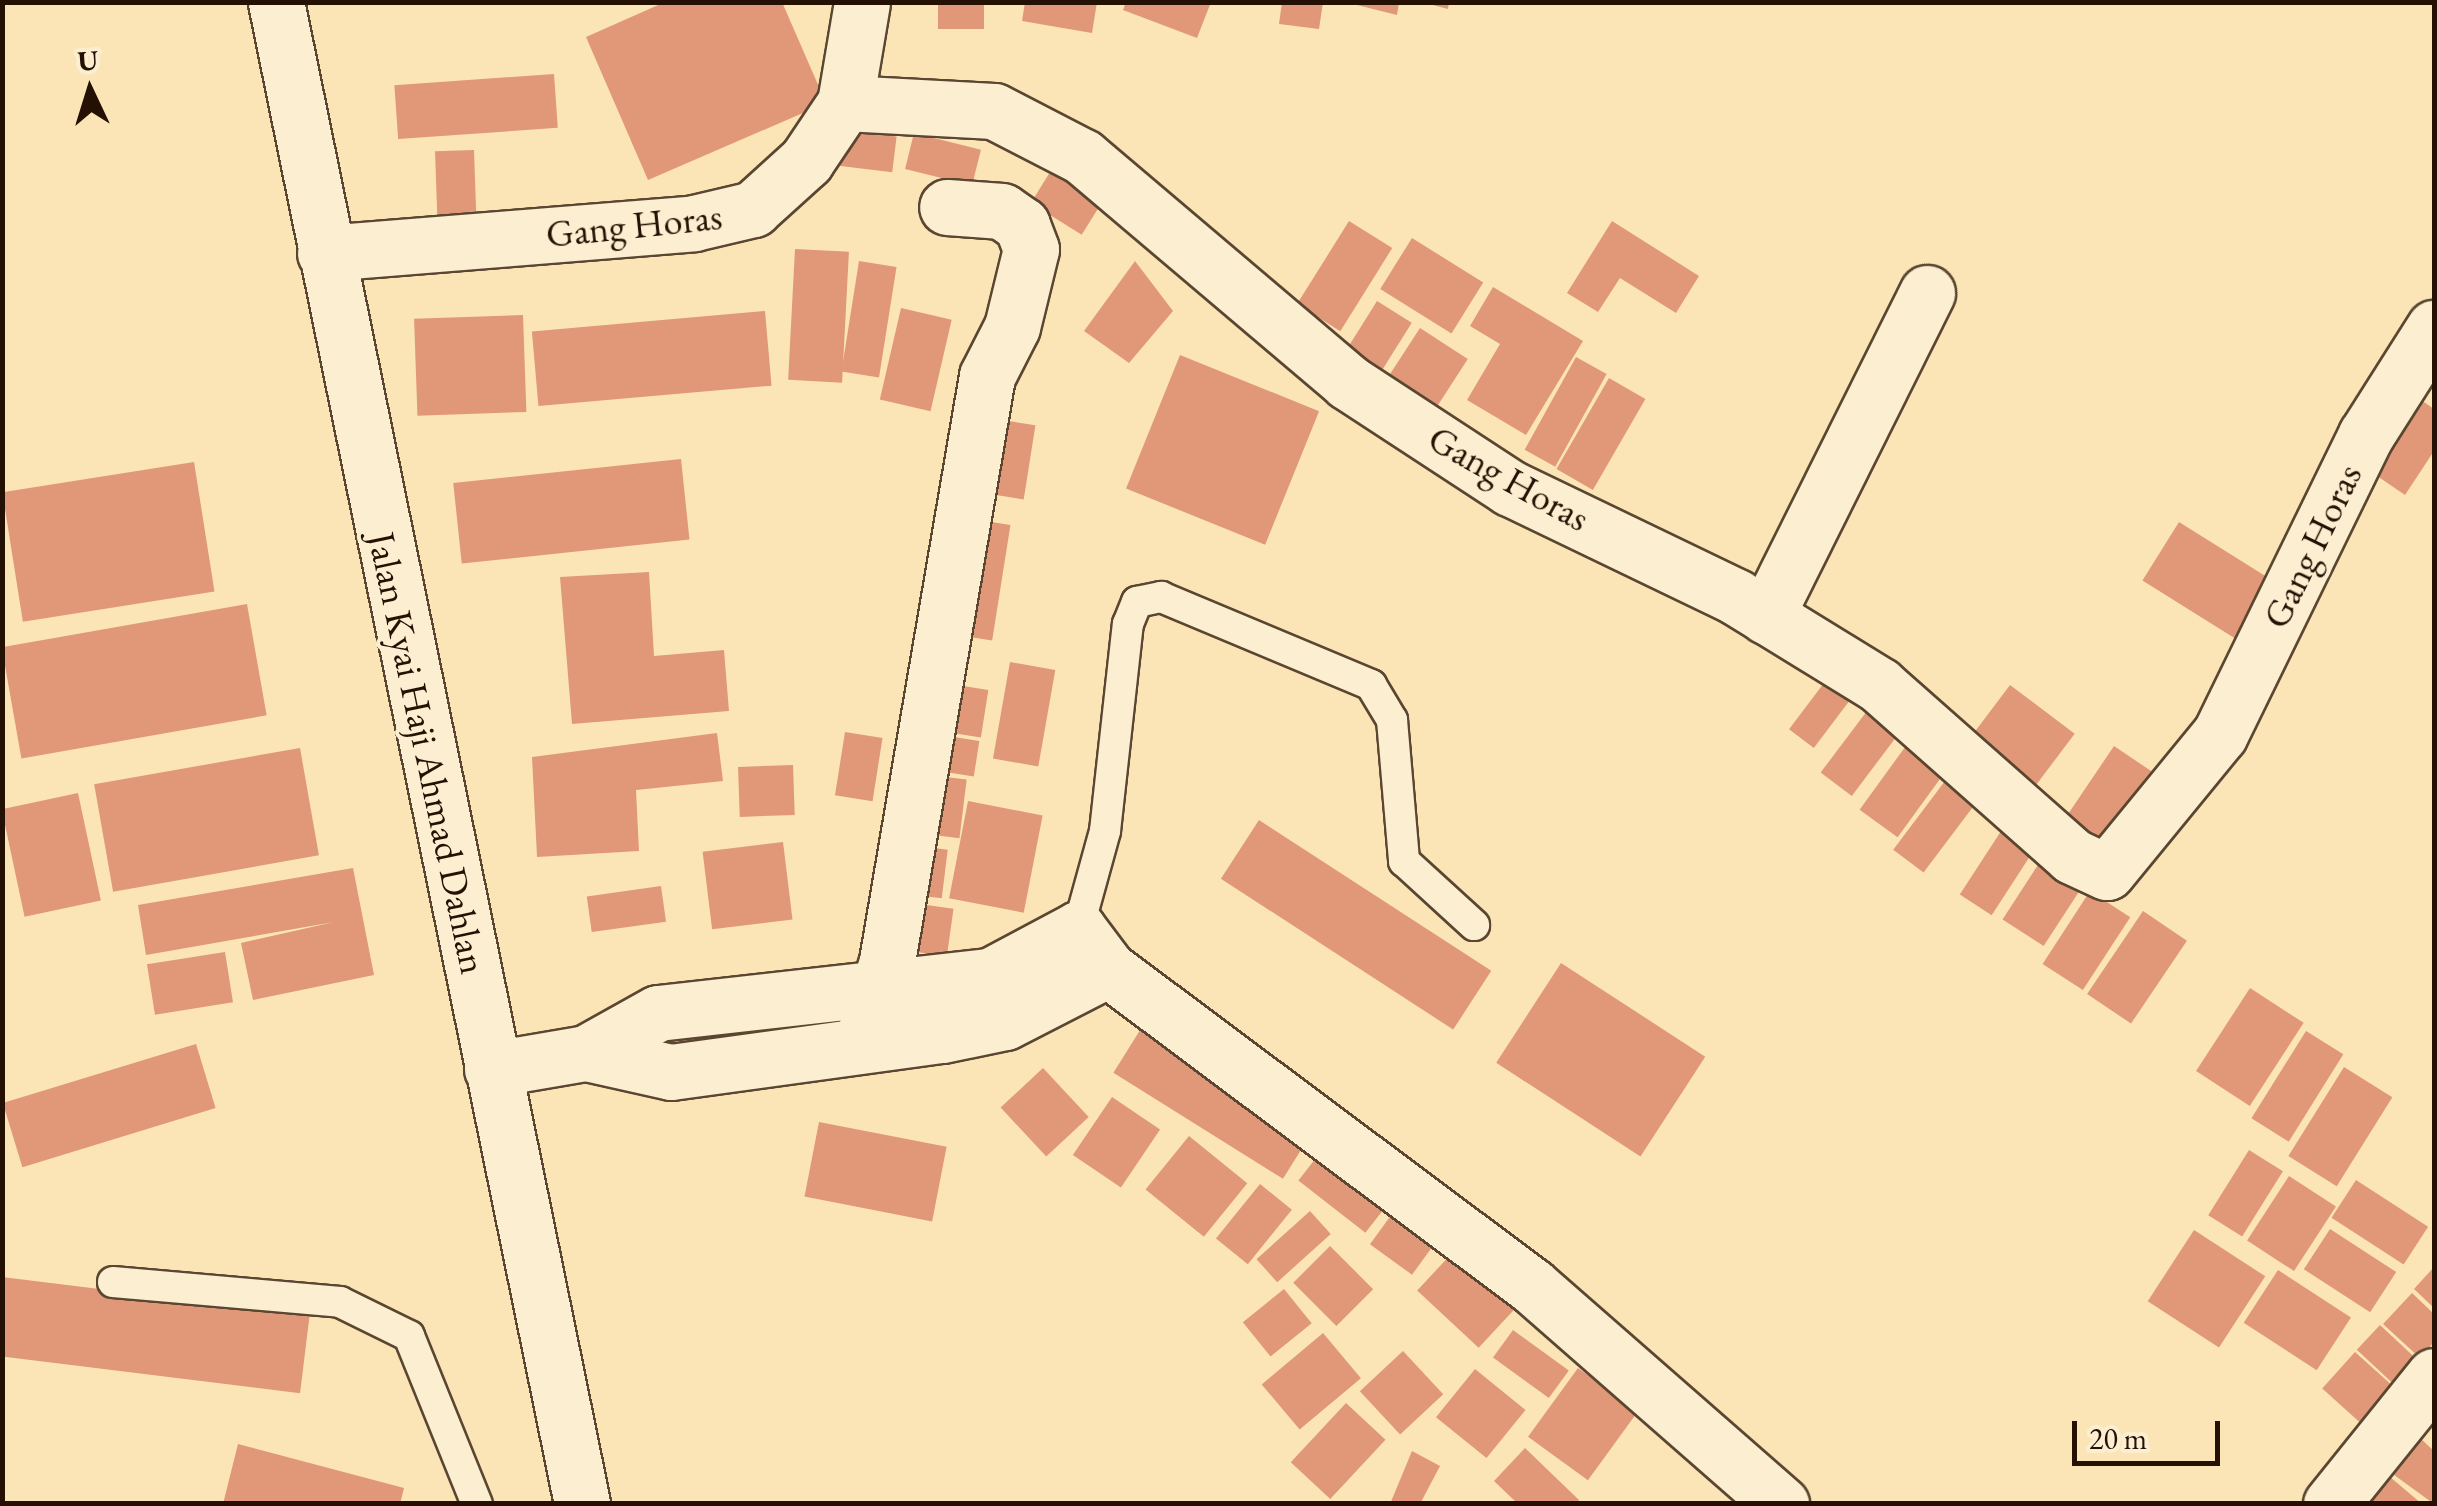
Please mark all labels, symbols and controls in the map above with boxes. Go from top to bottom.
north arrow [40,40,140,140]
text: U [76,41,100,79]
street label: Gang Horas [544,193,724,257]
street label: Gang Horas [1421,415,1597,541]
street label: Gang Horas [2253,457,2371,635]
street label: Jalan Kyai Haji Ahmad Dahlan [359,528,497,978]
scale bar [2077,1401,2224,1463]
text: 20 m [2089,1419,2147,1458]

